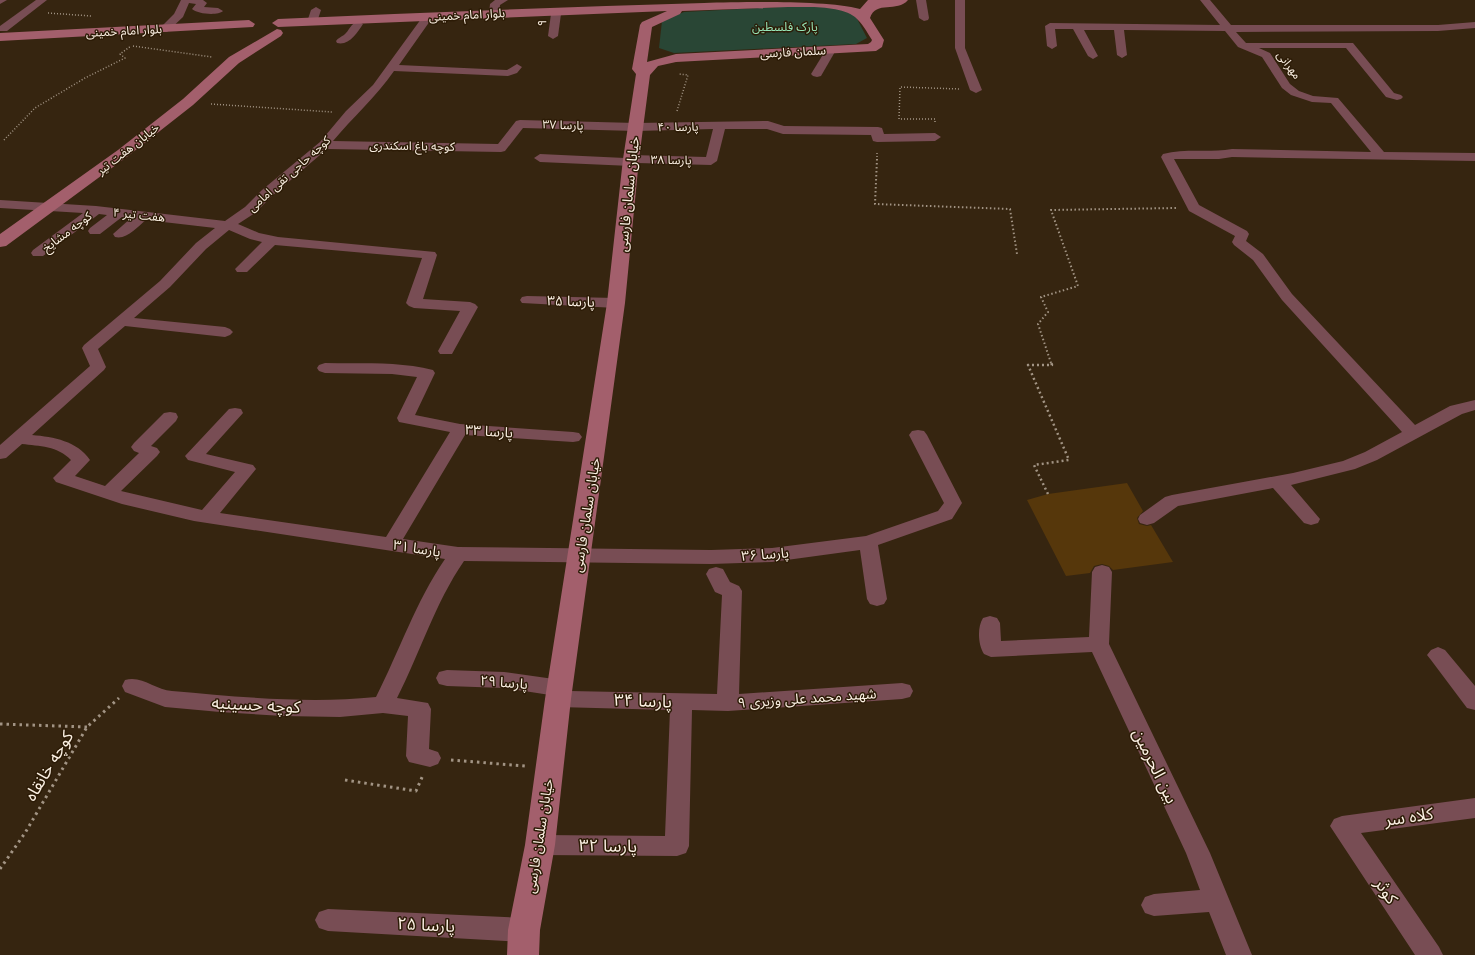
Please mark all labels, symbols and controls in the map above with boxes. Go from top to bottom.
street label: بلوار امام خمینی [429,6,506,26]
street label: ۹ [535,19,549,27]
park label: پارک فلسطین [752,20,818,35]
street label: بلوار امام خمینی [86,22,163,42]
street label: سلمان فارسی [760,43,826,61]
street label: مهرانی [1274,48,1304,82]
street label: پارسا ۳۷ [542,117,584,134]
street label: خیابان هفت تیر [93,120,162,178]
street label: پارسا ۴۰ [657,120,699,135]
street label: کوچه حاجی تقی امامی [245,133,335,215]
street label: خیابان سلمان فارسی [614,135,643,253]
street label: کوچه باغ اسکندری [369,138,456,156]
street label: پارسا ۳۸ [650,153,692,168]
street label: هفت تیر ۴ [112,205,166,225]
street label: کوچه مشایخ [40,208,97,257]
street label: پارسا ۳۵ [547,292,595,312]
street label: پارسا ۳۳ [464,421,513,443]
street label: خیابان سلمان فارسی [569,456,604,574]
street label: پارسا ۳۱ [392,536,442,562]
street label: پارسا ۳۶ [741,544,790,566]
street label: پارسا ۲۹ [479,672,529,694]
street label: شهید محمد علی وزیری ۹ [737,685,877,712]
street label: پارسا ۳۴ [614,690,672,713]
street label: کوچه حسینیه [211,693,302,718]
street label: بین الحرمین [1128,725,1181,807]
street label: کوچه خانقاه [21,727,79,805]
street label: خیابان سلمان فارسی [522,777,557,895]
street label: کلاه سر [1382,804,1435,830]
street label: پارسا ۳۲ [579,836,637,857]
street label: کوثر [1370,874,1402,908]
street label: پارسا ۲۵ [396,914,456,937]

